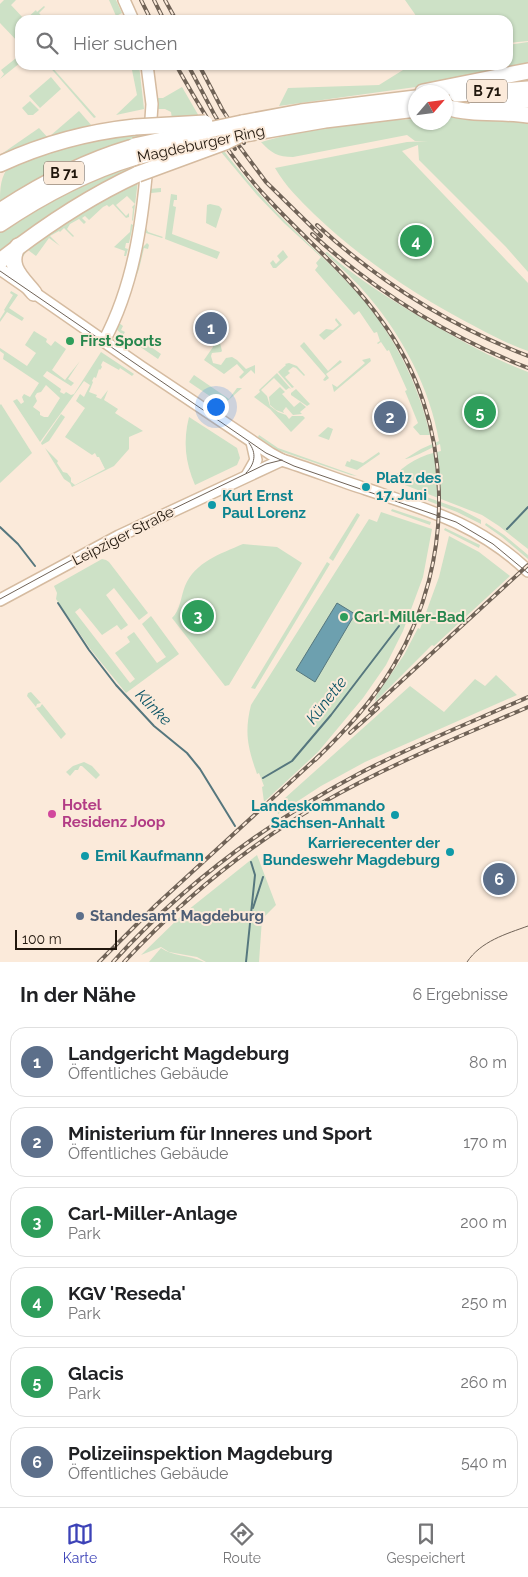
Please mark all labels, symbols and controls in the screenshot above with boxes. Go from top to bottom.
search box [15,15,513,70]
icon: search [33,29,61,57]
text: Hier suchen [73,32,178,54]
road number: B 71 [467,80,507,102]
north arrow [408,85,453,130]
street label: Magdeburger Ring [136,122,266,166]
road number: B 71 [44,162,84,184]
pin: 4 [400,222,432,260]
pin: 1 [195,309,227,347]
place label: First Sports [80,332,162,350]
marker: First Sports [64,335,76,347]
pin: 5 [464,393,496,431]
your location [203,394,229,420]
pin: 2 [374,398,406,436]
place label: Platz des 17. Juni [376,469,441,504]
marker: Platz des 17. Juni [360,481,372,493]
place label: Kurt Ernst Paul Lorenz [222,487,306,522]
marker: Kurt Ernst Paul Lorenz [206,499,218,511]
street label: Leipziger Straße [69,503,177,569]
pin: 3 [182,597,214,635]
place label: Carl-Miller-Bad [354,608,465,626]
marker: Carl-Miller-Bad [338,611,350,623]
water label: Künette [302,673,351,728]
water label: Klinke [132,685,176,730]
place label: Hotel Residenz Joop [62,796,166,831]
place label: Landeskommando Sachsen-Anhalt [251,797,385,832]
marker: Hotel Residenz Joop [46,808,58,820]
marker: Landeskommando Sachsen-Anhalt [389,809,401,821]
place label: Karrierecenter der Bundeswehr Magdeburg [262,834,440,869]
marker: Karrierecenter der Bundeswehr Magdeburg [444,846,456,858]
place label: Emil Kaufmann [95,847,204,865]
marker: Emil Kaufmann [79,850,91,862]
pin: 6 [483,860,515,898]
place label: Standesamt Magdeburg [90,907,264,925]
marker: Standesamt Magdeburg [74,910,86,922]
scale bar [15,927,118,950]
text: 100 m [22,931,62,947]
text: In der Nähe [20,982,136,1007]
text: 6 Ergebnisse [412,985,508,1004]
text: Landgericht Magdeburg [68,1042,289,1064]
text: 1 [33,1053,41,1072]
text: 80 m [469,1053,507,1072]
text: Öffentliches Gebäude [68,1064,229,1083]
text: Ministerium für Inneres und Sport [68,1122,372,1144]
text: 2 [32,1133,42,1152]
text: 170 m [463,1133,507,1152]
text: Öffentliches Gebäude [68,1144,229,1163]
text: Carl-Miller-Anlage [68,1202,237,1224]
text: 3 [33,1213,41,1232]
text: 200 m [460,1213,507,1232]
text: Park [68,1224,101,1243]
text: KGV 'Reseda' [68,1282,186,1304]
text: 4 [32,1293,42,1312]
text: 250 m [461,1293,507,1312]
text: Park [68,1304,101,1323]
text: Glacis [68,1362,124,1384]
text: 5 [33,1373,41,1392]
text: 260 m [460,1373,507,1392]
text: Park [68,1384,101,1403]
text: Polizeiinspektion Magdeburg [68,1442,333,1464]
text: 6 [32,1453,42,1472]
text: 540 m [461,1453,507,1472]
text: Öffentliches Gebäude [68,1464,229,1483]
tab: Karte [63,1520,97,1566]
tab: Route [223,1520,261,1566]
tab: Gespeichert [387,1520,465,1566]

